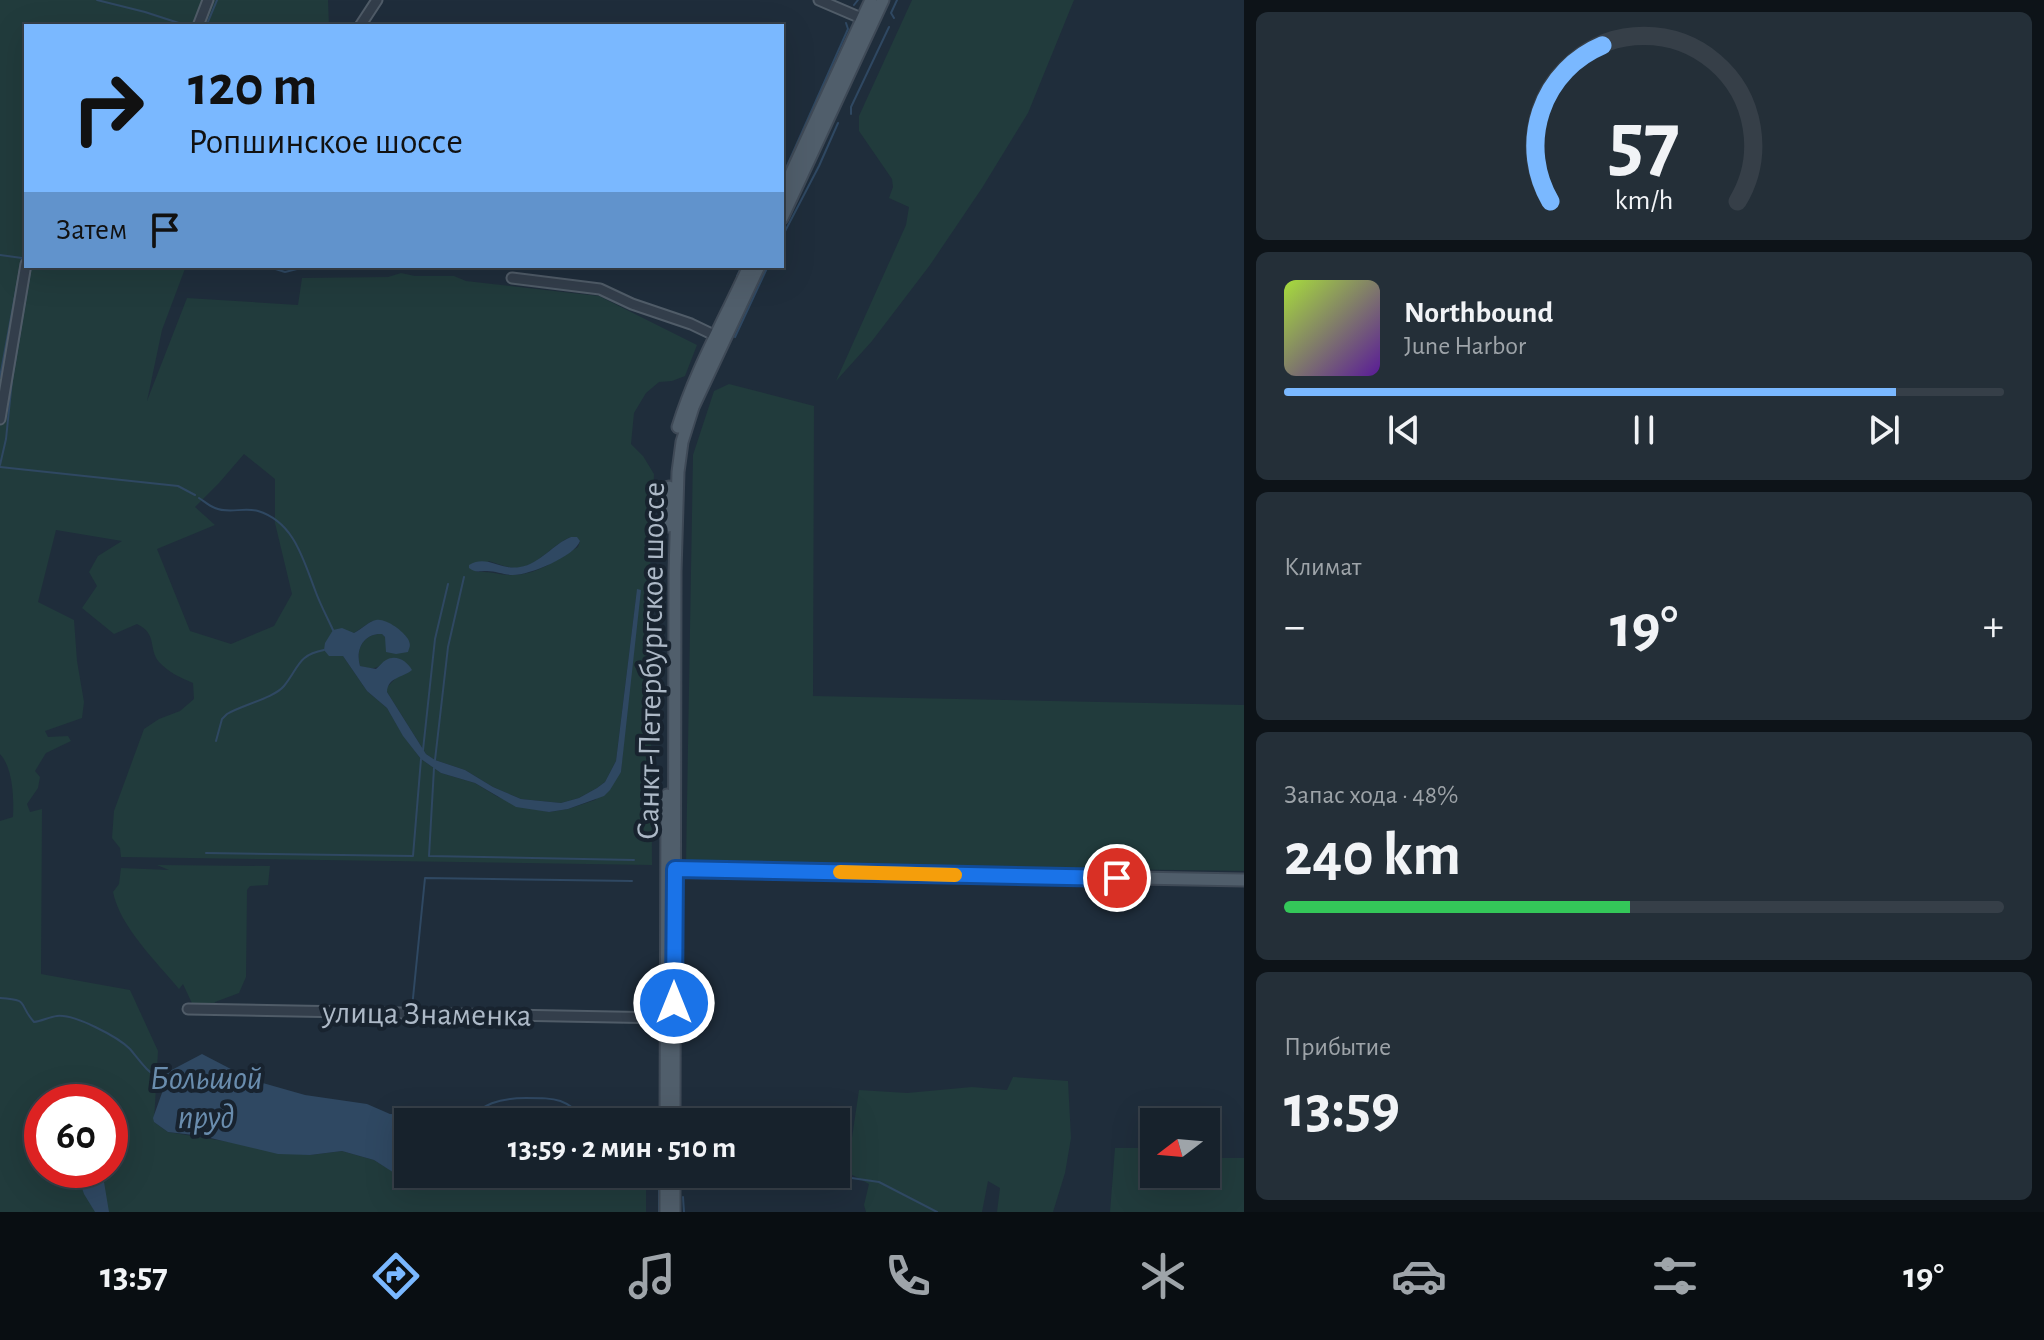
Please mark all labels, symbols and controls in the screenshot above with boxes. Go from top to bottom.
icon: right [56,56,160,160]
text: 120 m [188,59,317,115]
text: 57 [1608,101,1680,185]
text: Ропшинское шоссе [188,124,463,160]
text: km/h [1615,186,1673,215]
icon: arrive [143,208,187,252]
text: Затем [56,215,127,245]
text: Northbound [1404,298,1553,328]
text: June Harbor [1404,333,1526,359]
icon: previous [1382,408,1426,452]
icon: pause [1622,408,1666,452]
icon: next [1862,408,1906,452]
street label: Санкт-Петербургское шоссе [632,482,670,840]
text: Климат [1284,554,1361,580]
text: 19° [1610,598,1678,658]
text: − [1284,605,1305,649]
text: + [1983,605,2004,649]
text: Запас хода · 48% [1284,782,1458,808]
text: 240 km [1284,826,1461,886]
pin [1083,844,1151,912]
icon: arrive [1095,856,1139,900]
position arrow [632,961,716,1045]
street label: улица Знаменка [321,996,532,1032]
text: Прибытие [1284,1034,1391,1060]
water label: Большой пруд [150,1062,262,1135]
text: 13:59 [1284,1078,1400,1138]
speed limit sign: 60 [24,1084,128,1188]
north arrow [1140,1108,1220,1188]
map controls [1140,1108,1220,1188]
text: 13:59 · 2 мин · 510 m [508,1133,736,1163]
icon: directions [368,1248,424,1304]
icon: music [624,1248,680,1304]
icon: phone [880,1248,936,1304]
icon: climate [1135,1248,1191,1304]
icon: car [1391,1248,1447,1304]
icon: filters [1647,1248,1703,1304]
text: 13:57 [100,1258,168,1294]
text: 19° [1903,1258,1944,1294]

